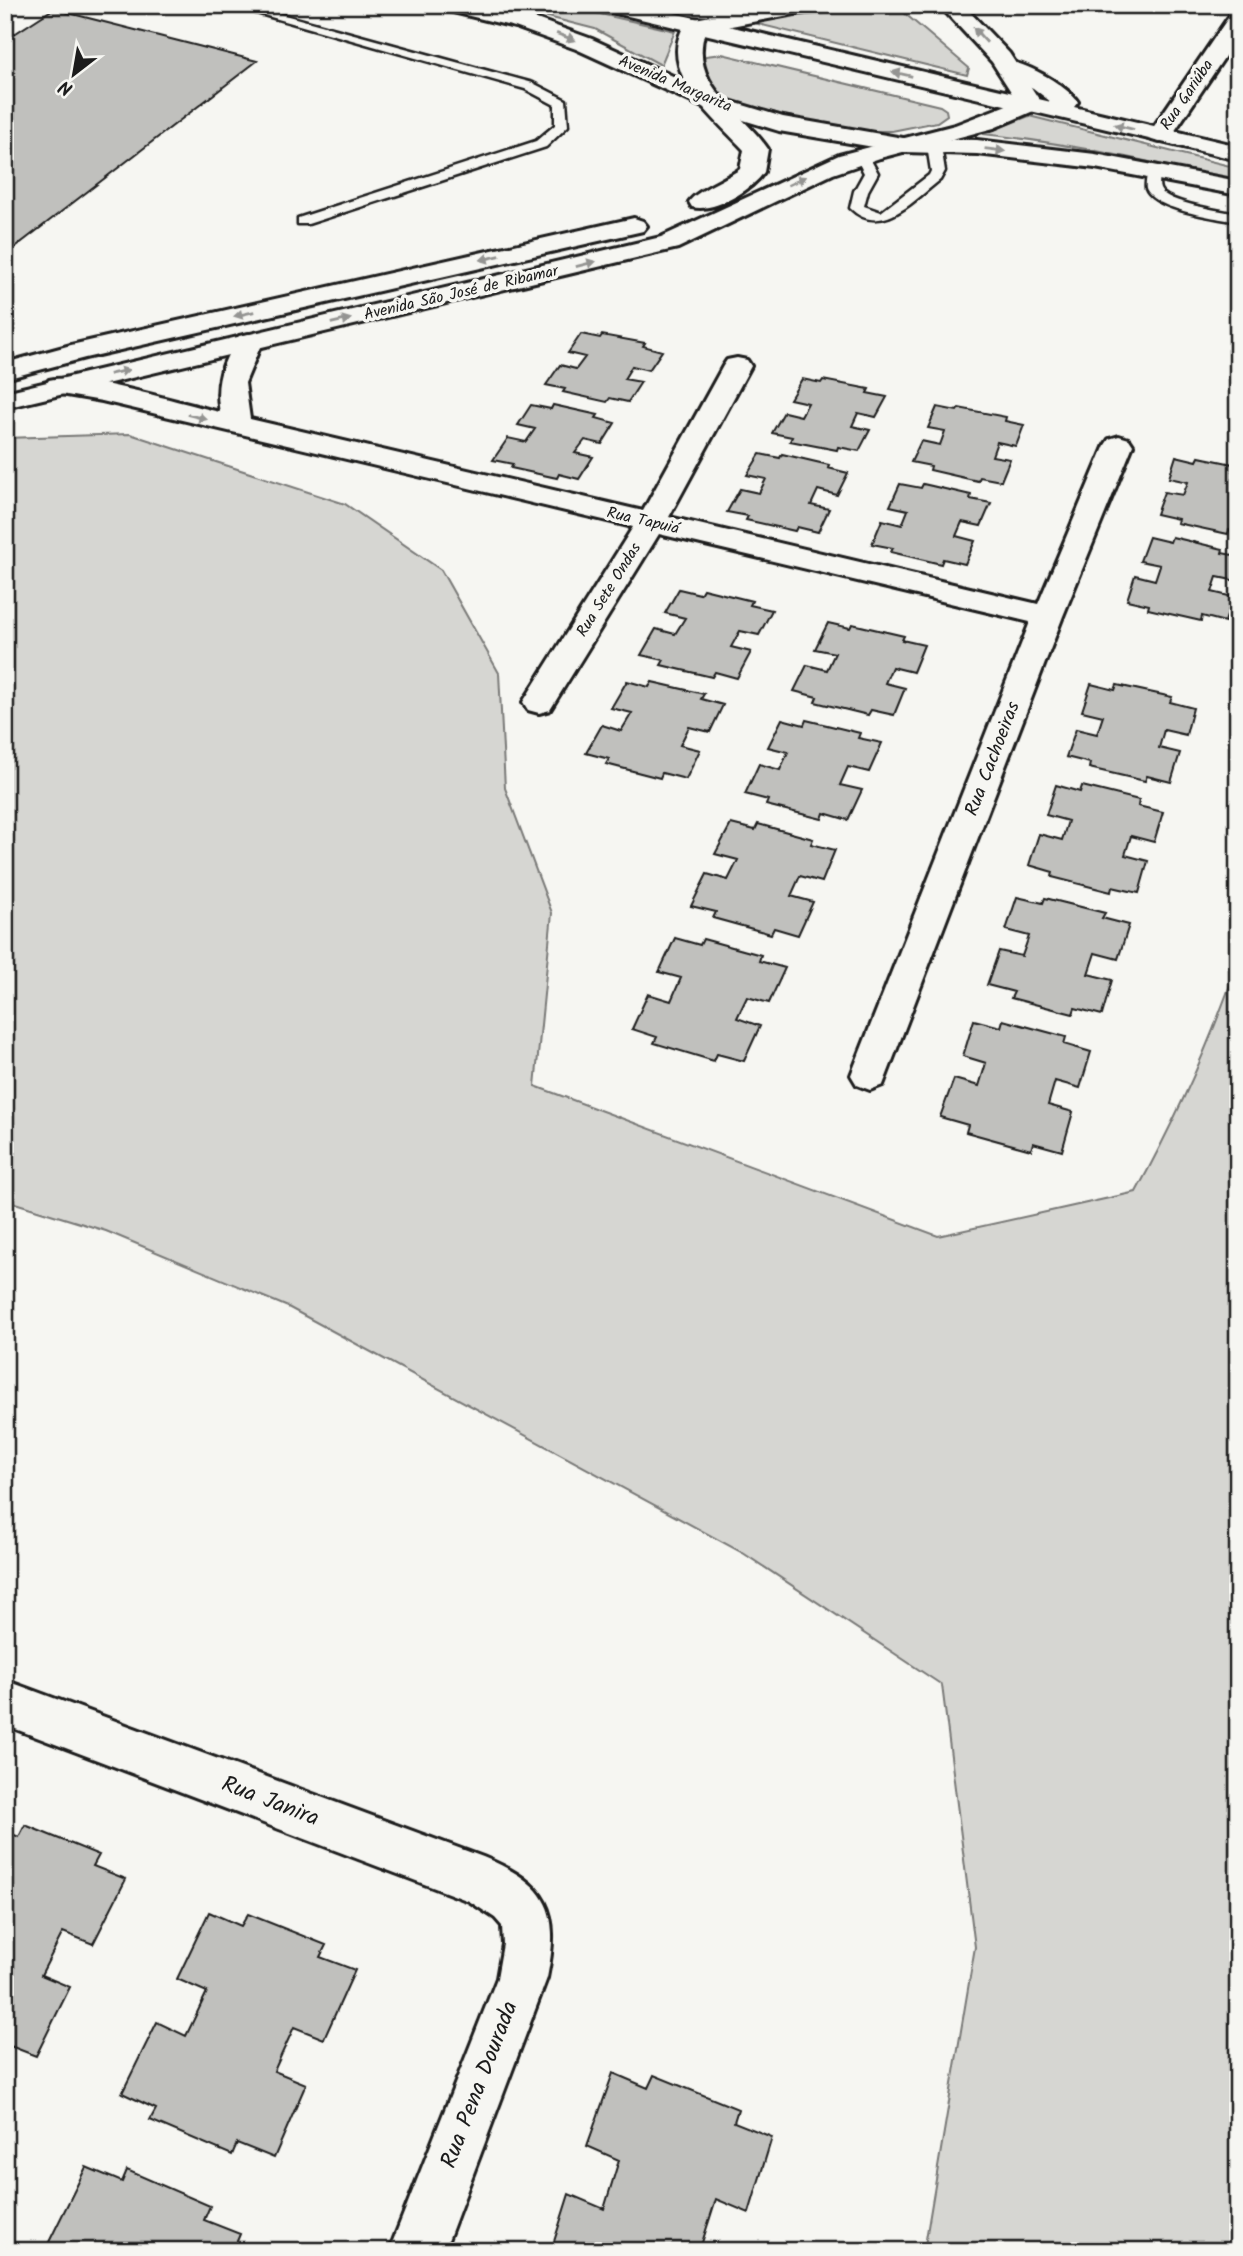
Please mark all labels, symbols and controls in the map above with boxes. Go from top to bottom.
one-way arrow [973,26,988,43]
one-way arrow [556,32,577,43]
north arrow [38,38,108,108]
street label: Avenida Margarita [614,49,736,119]
street label: Rua Gariúba [1154,54,1220,136]
one-way arrow [891,68,913,79]
text: N [53,71,79,103]
one-way arrow [1112,121,1134,132]
one-way arrow [984,144,1006,155]
one-way arrow [787,175,807,187]
one-way arrow [479,253,501,264]
street label: Avenida São José de Ribamar [361,258,562,328]
one-way arrow [575,258,597,269]
one-way arrow [233,309,255,320]
one-way arrow [330,315,352,326]
one-way arrow [108,366,130,377]
one-way arrow [186,412,208,423]
street label: Rua Tapuiá [604,501,683,542]
street label: Rua Sete Ondas [570,538,648,642]
street label: Rua Cachoeiras [957,697,1029,821]
street label: Rua Janira [216,1767,324,1837]
street label: Rua Pena Dourada [432,1996,528,2174]

